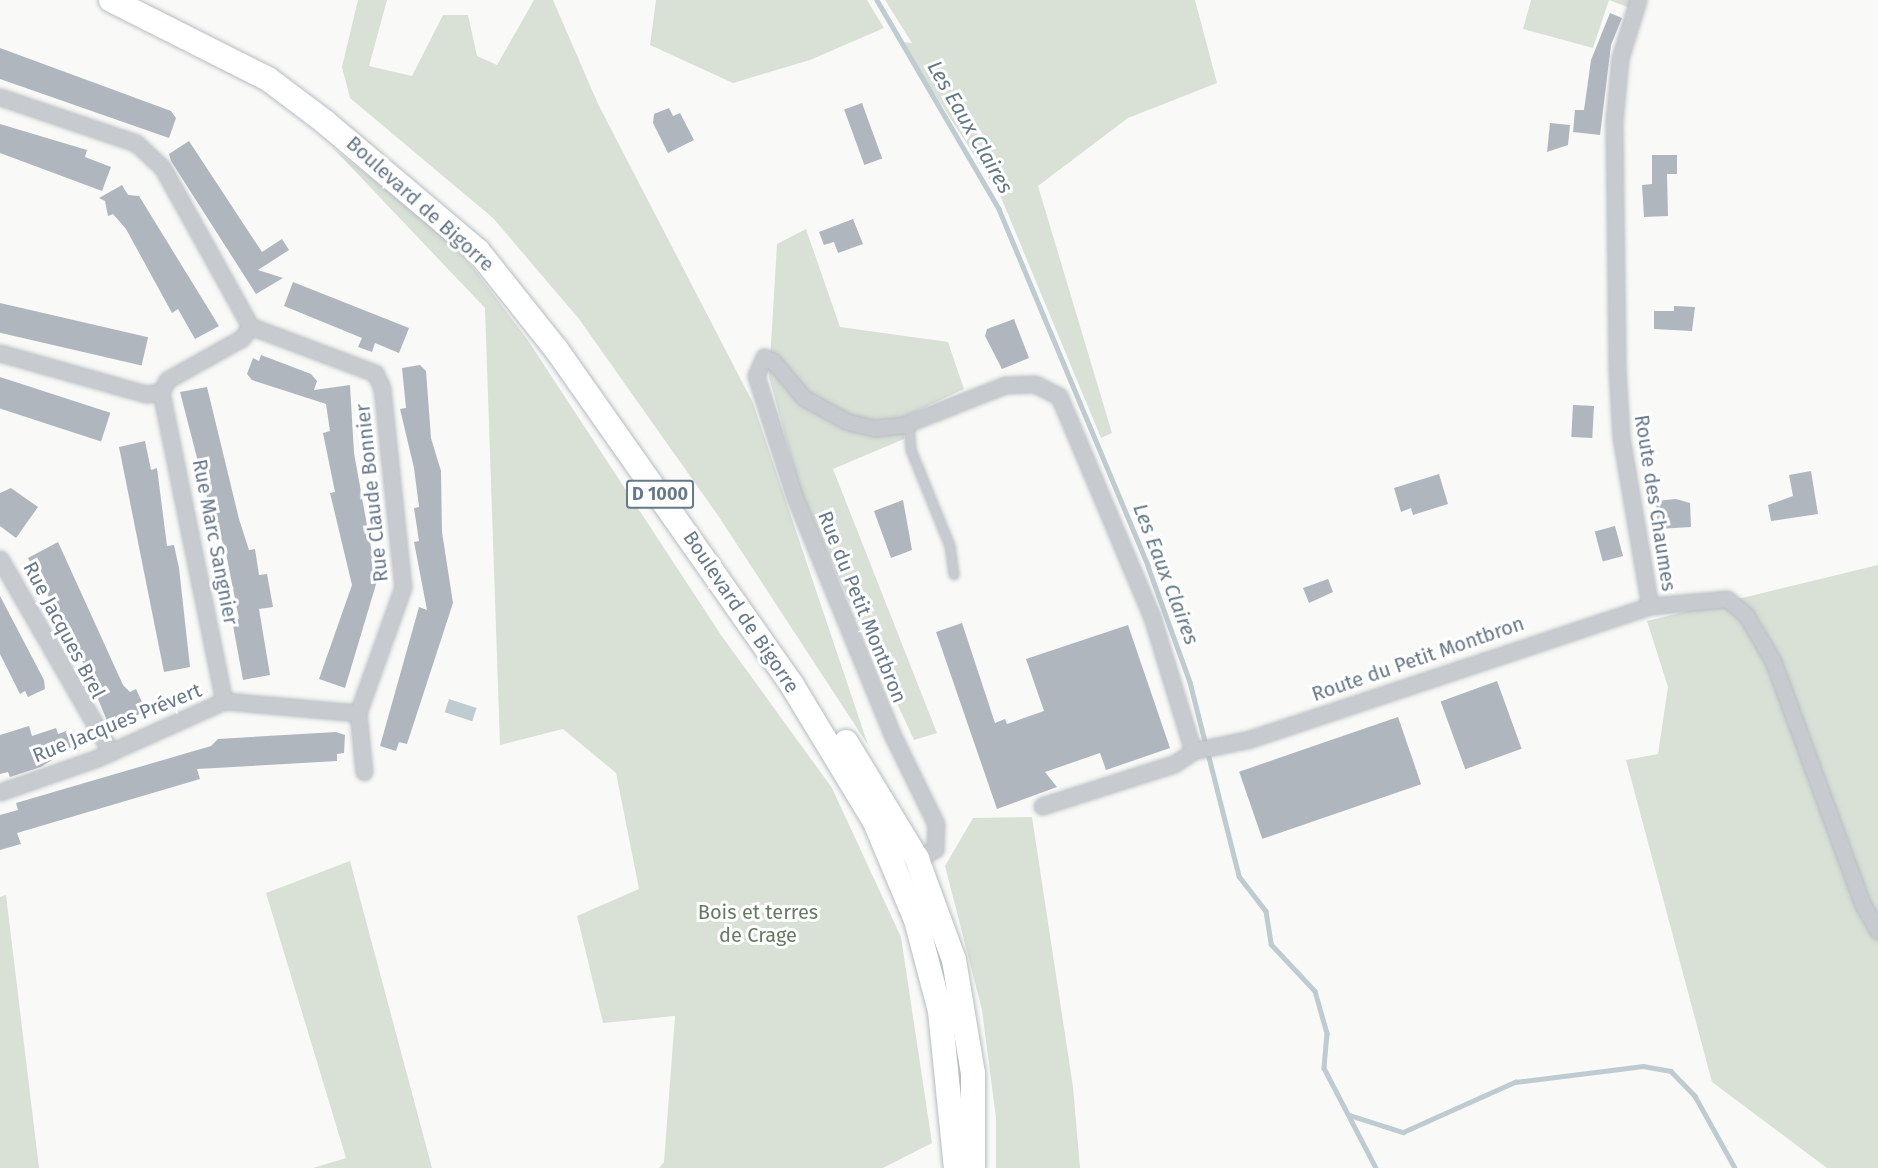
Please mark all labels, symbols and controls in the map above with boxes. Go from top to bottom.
water label: Les Eaux Claires [922,56,1018,198]
street label: Boulevard de Bigorre [341,131,499,277]
street label: Rue Claude Bonnier [351,403,393,583]
street label: Route des Chaumes [1629,413,1681,593]
street label: Rue Marc Sangnier [187,457,243,627]
road number: D 1000 [626,479,694,509]
water label: Les Eaux Claires [1128,500,1204,648]
street label: Rue du Petit Montbron [813,508,911,706]
street label: Boulevard de Bigorre [678,526,804,698]
street label: Rue Jacques Brel [18,558,110,702]
street label: Route du Petit Montbron [1309,611,1527,707]
street label: Rue Jacques Prévert [29,678,205,768]
park label: Bois et terres de Crage [698,900,818,947]

